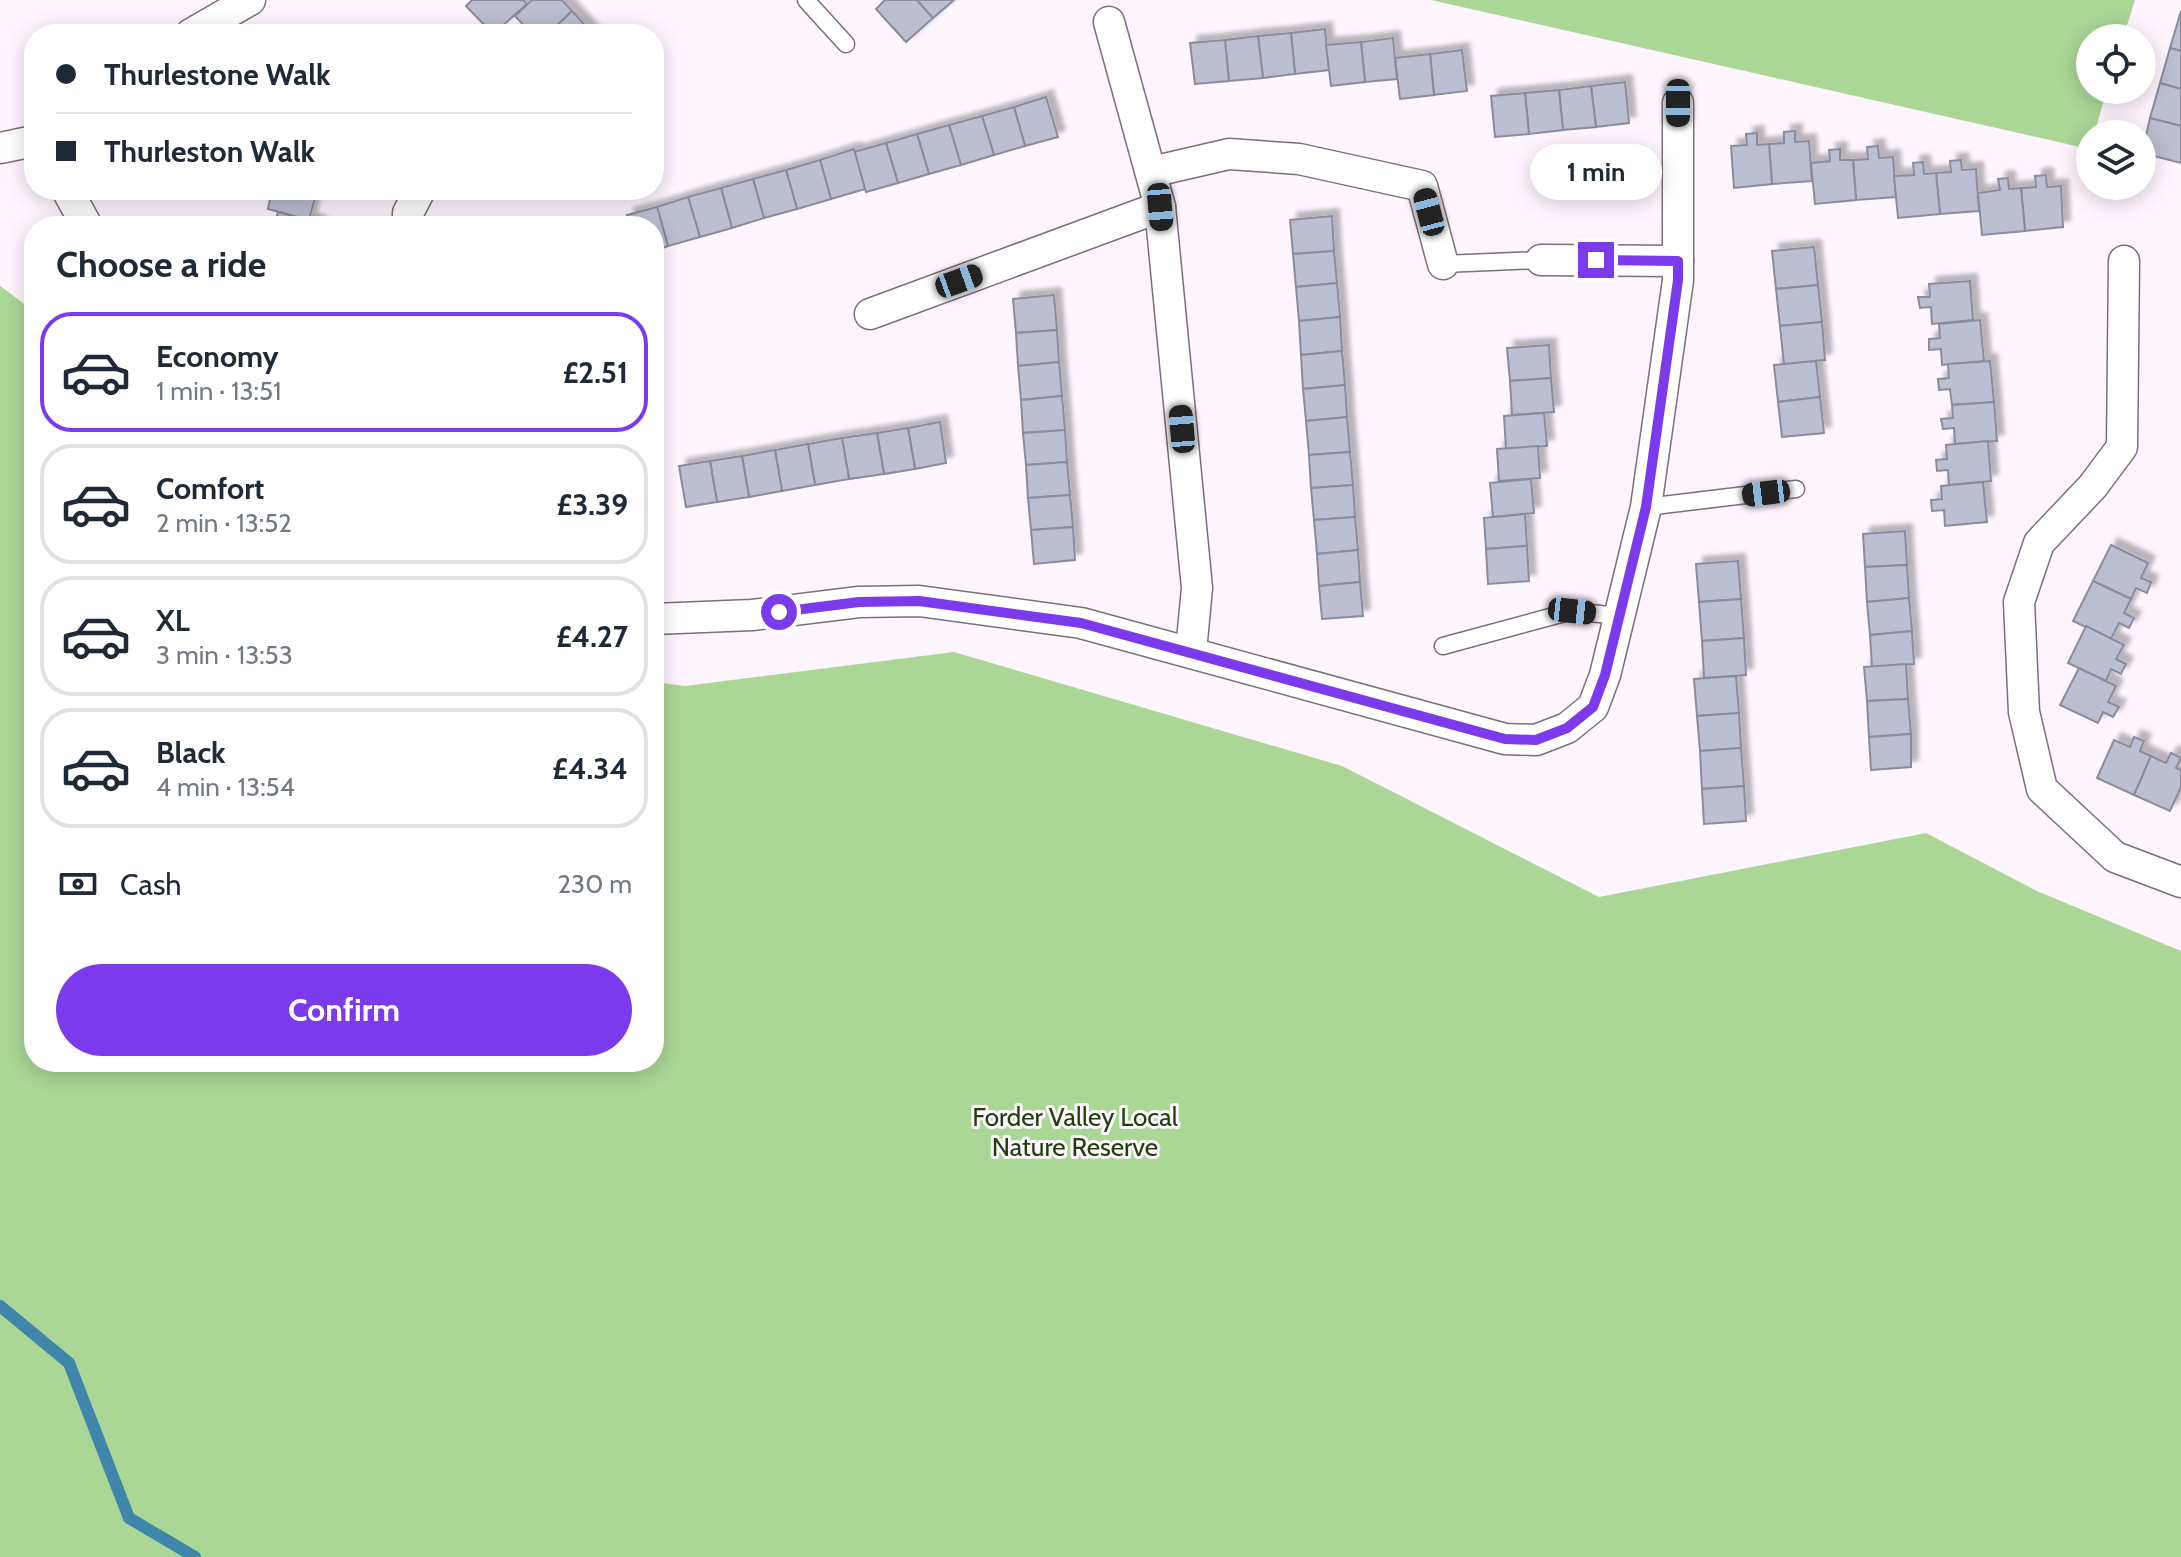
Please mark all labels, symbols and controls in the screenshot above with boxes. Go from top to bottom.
map controls [2076,24,2156,200]
button: locate [2076,24,2156,104]
text: Thurlestone Walk [104,56,331,93]
car [1666,79,1690,127]
button: layers [2076,120,2156,200]
text: Thurleston Walk [104,133,315,170]
callout: 1 min [1530,144,1662,200]
text: 1 min [1567,156,1625,188]
car [1146,182,1174,232]
car [1411,186,1447,238]
text: Choose a ride [56,242,266,286]
route end [1578,242,1614,278]
car [932,262,986,300]
icon: car [60,336,132,408]
text: Economy [156,338,279,375]
text: £2.51 [563,354,628,391]
text: 1 min · 13:51 [156,375,282,407]
car [1168,404,1196,454]
icon: car [60,468,132,540]
text: Comfort [156,470,264,507]
car [1741,478,1791,508]
text: £3.39 [557,486,628,523]
text: 2 min · 13:52 [156,507,292,539]
route start [761,594,797,630]
car [1547,597,1597,625]
icon: car [60,600,132,672]
text: XL [156,602,190,639]
text: £4.27 [556,618,628,655]
text: 3 min · 13:53 [156,639,293,671]
icon: car [60,732,132,804]
text: Black [156,734,226,771]
text: £4.34 [552,750,628,787]
text: 4 min · 13:54 [156,771,295,803]
icon: cash [56,862,100,906]
text: Cash [120,866,182,903]
text: 230 m [558,868,632,900]
button: Confirm [56,964,632,1056]
park label: Forder Valley Local Nature Reserve [972,1101,1178,1163]

